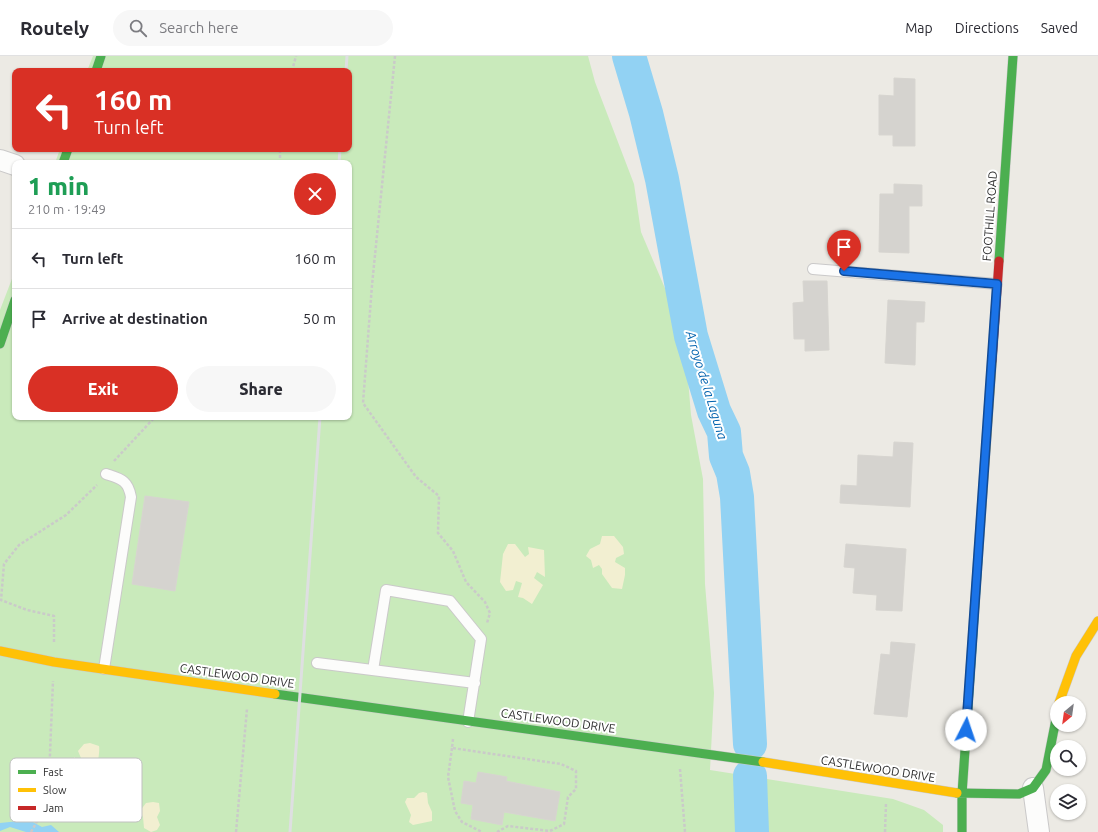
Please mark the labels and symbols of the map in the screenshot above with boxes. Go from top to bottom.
street label: FOOTHILL ROAD [980,170,999,262]
pin [827,230,861,271]
water label: Arroyo de la Laguna [683,328,730,441]
street label: CASTLEWOOD DRIVE [179,661,296,690]
north arrow [1050,696,1086,732]
street label: CASTLEWOOD DRIVE [500,706,617,735]
position arrow [945,709,987,751]
street label: CASTLEWOOD DRIVE [820,753,936,784]
legend [10,758,142,822]
text: Fast [43,766,64,778]
text: Slow [43,784,67,796]
text: Jam [43,802,64,814]

